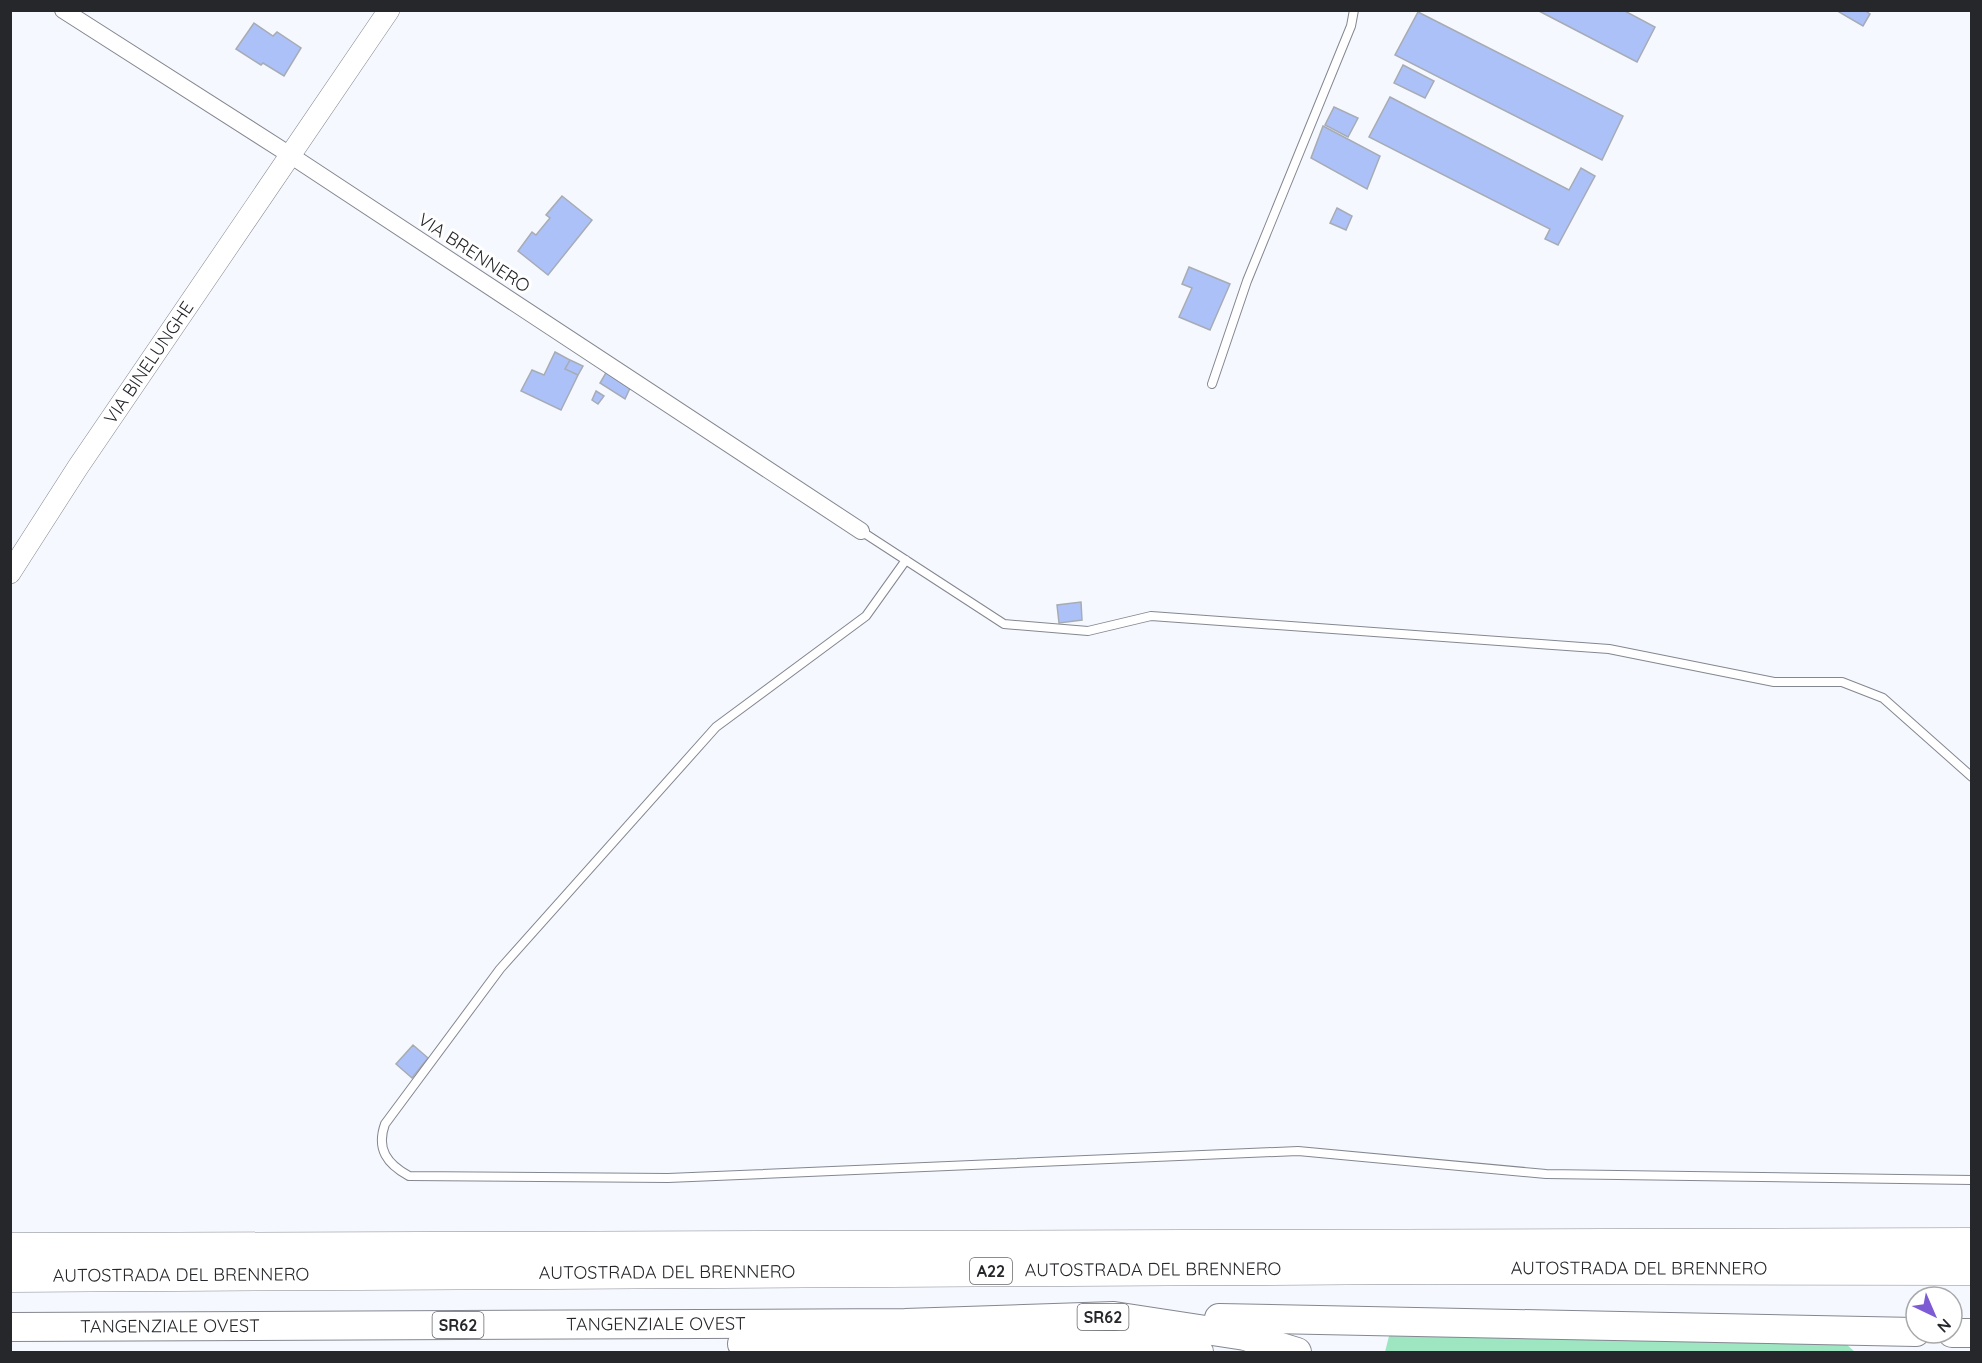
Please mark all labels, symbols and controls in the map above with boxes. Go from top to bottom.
street label: VIA BRENNERO [414,208,535,297]
street label: VIA BINELUNGHE [99,297,198,428]
street label: AUTOSTRADA DEL BRENNERO [1511,1256,1767,1280]
street label: AUTOSTRADA DEL BRENNERO [1025,1257,1281,1281]
road number: A22 [970,1258,1012,1284]
street label: AUTOSTRADA DEL BRENNERO [539,1260,795,1284]
street label: AUTOSTRADA DEL BRENNERO [53,1262,309,1287]
north arrow [1904,1285,1964,1345]
road number: SR62 [1078,1304,1128,1330]
road number: SR62 [432,1312,484,1338]
street label: TANGENZIALE OVEST [566,1312,746,1336]
street label: TANGENZIALE OVEST [80,1314,260,1338]
text: N [1933,1315,1956,1337]

